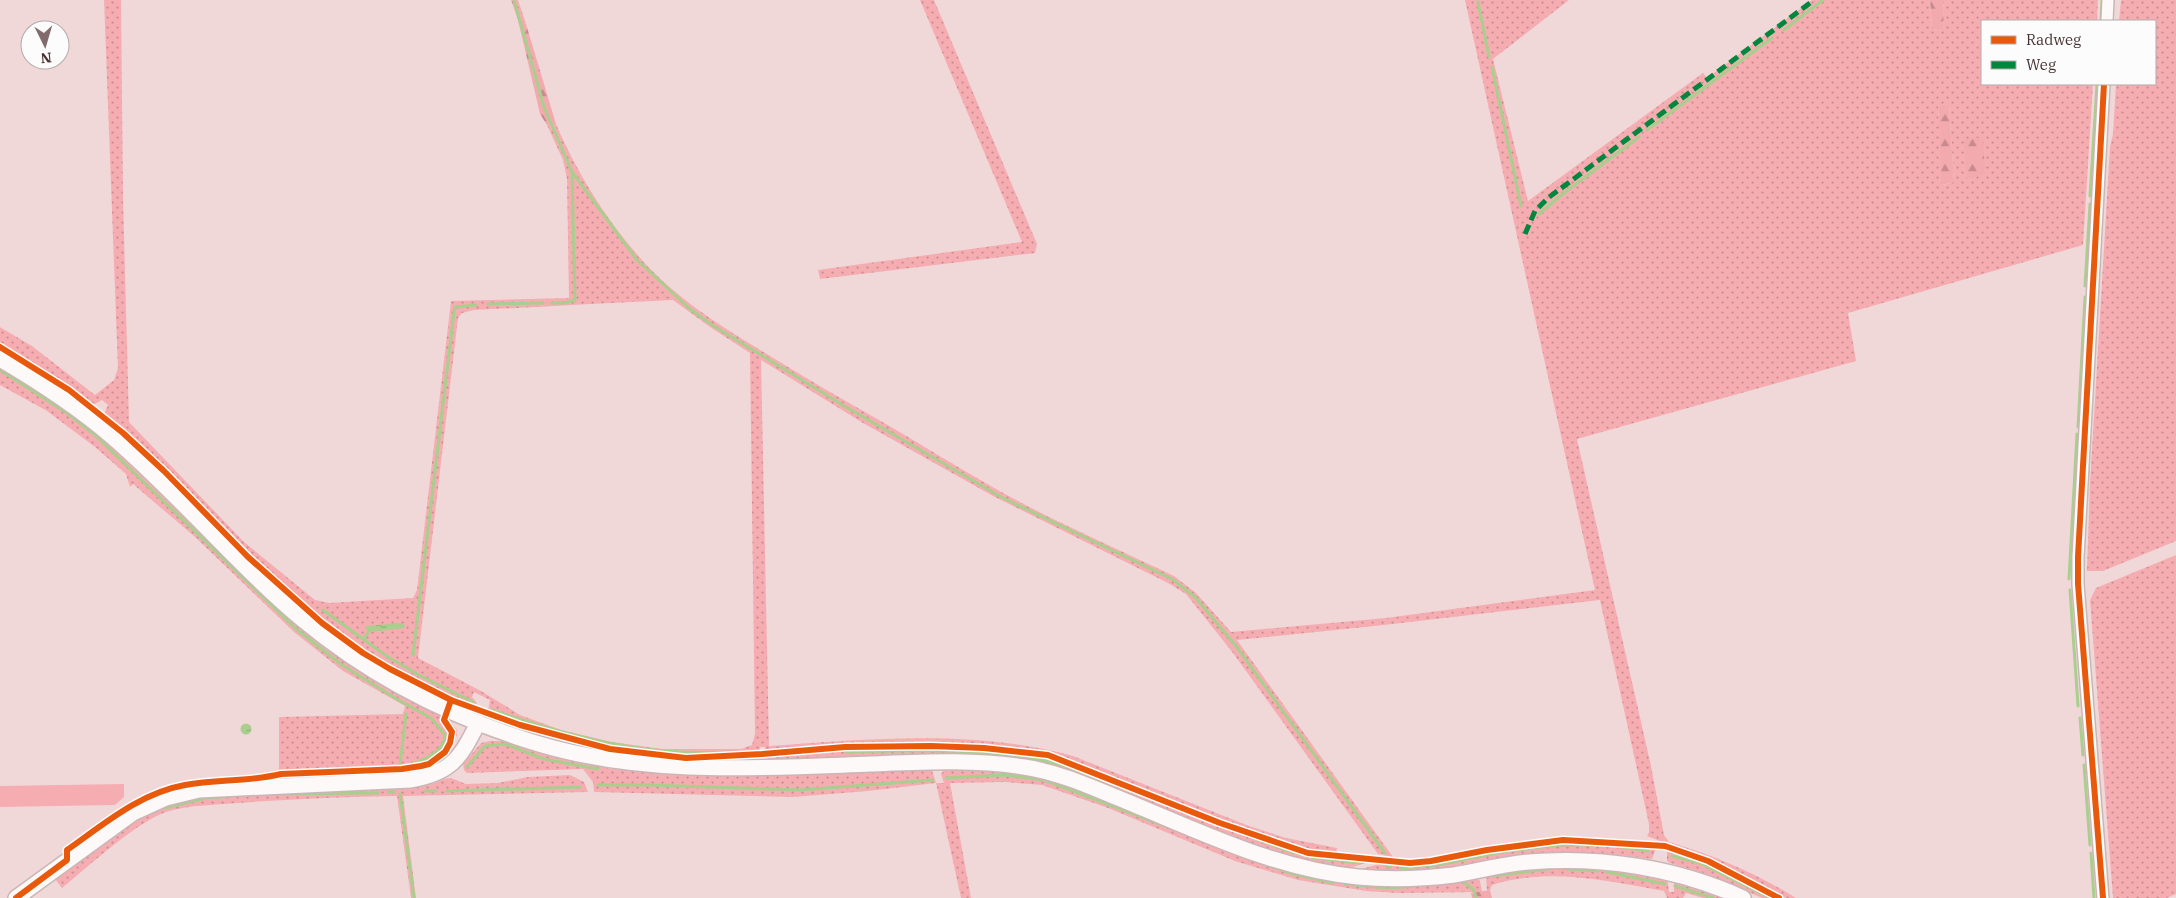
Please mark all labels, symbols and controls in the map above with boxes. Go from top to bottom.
north arrow [20,20,70,70]
legend [1981,20,2156,85]
text: Radweg [2026,30,2081,49]
text: N [40,49,52,67]
text: Weg [2026,55,2056,74]

